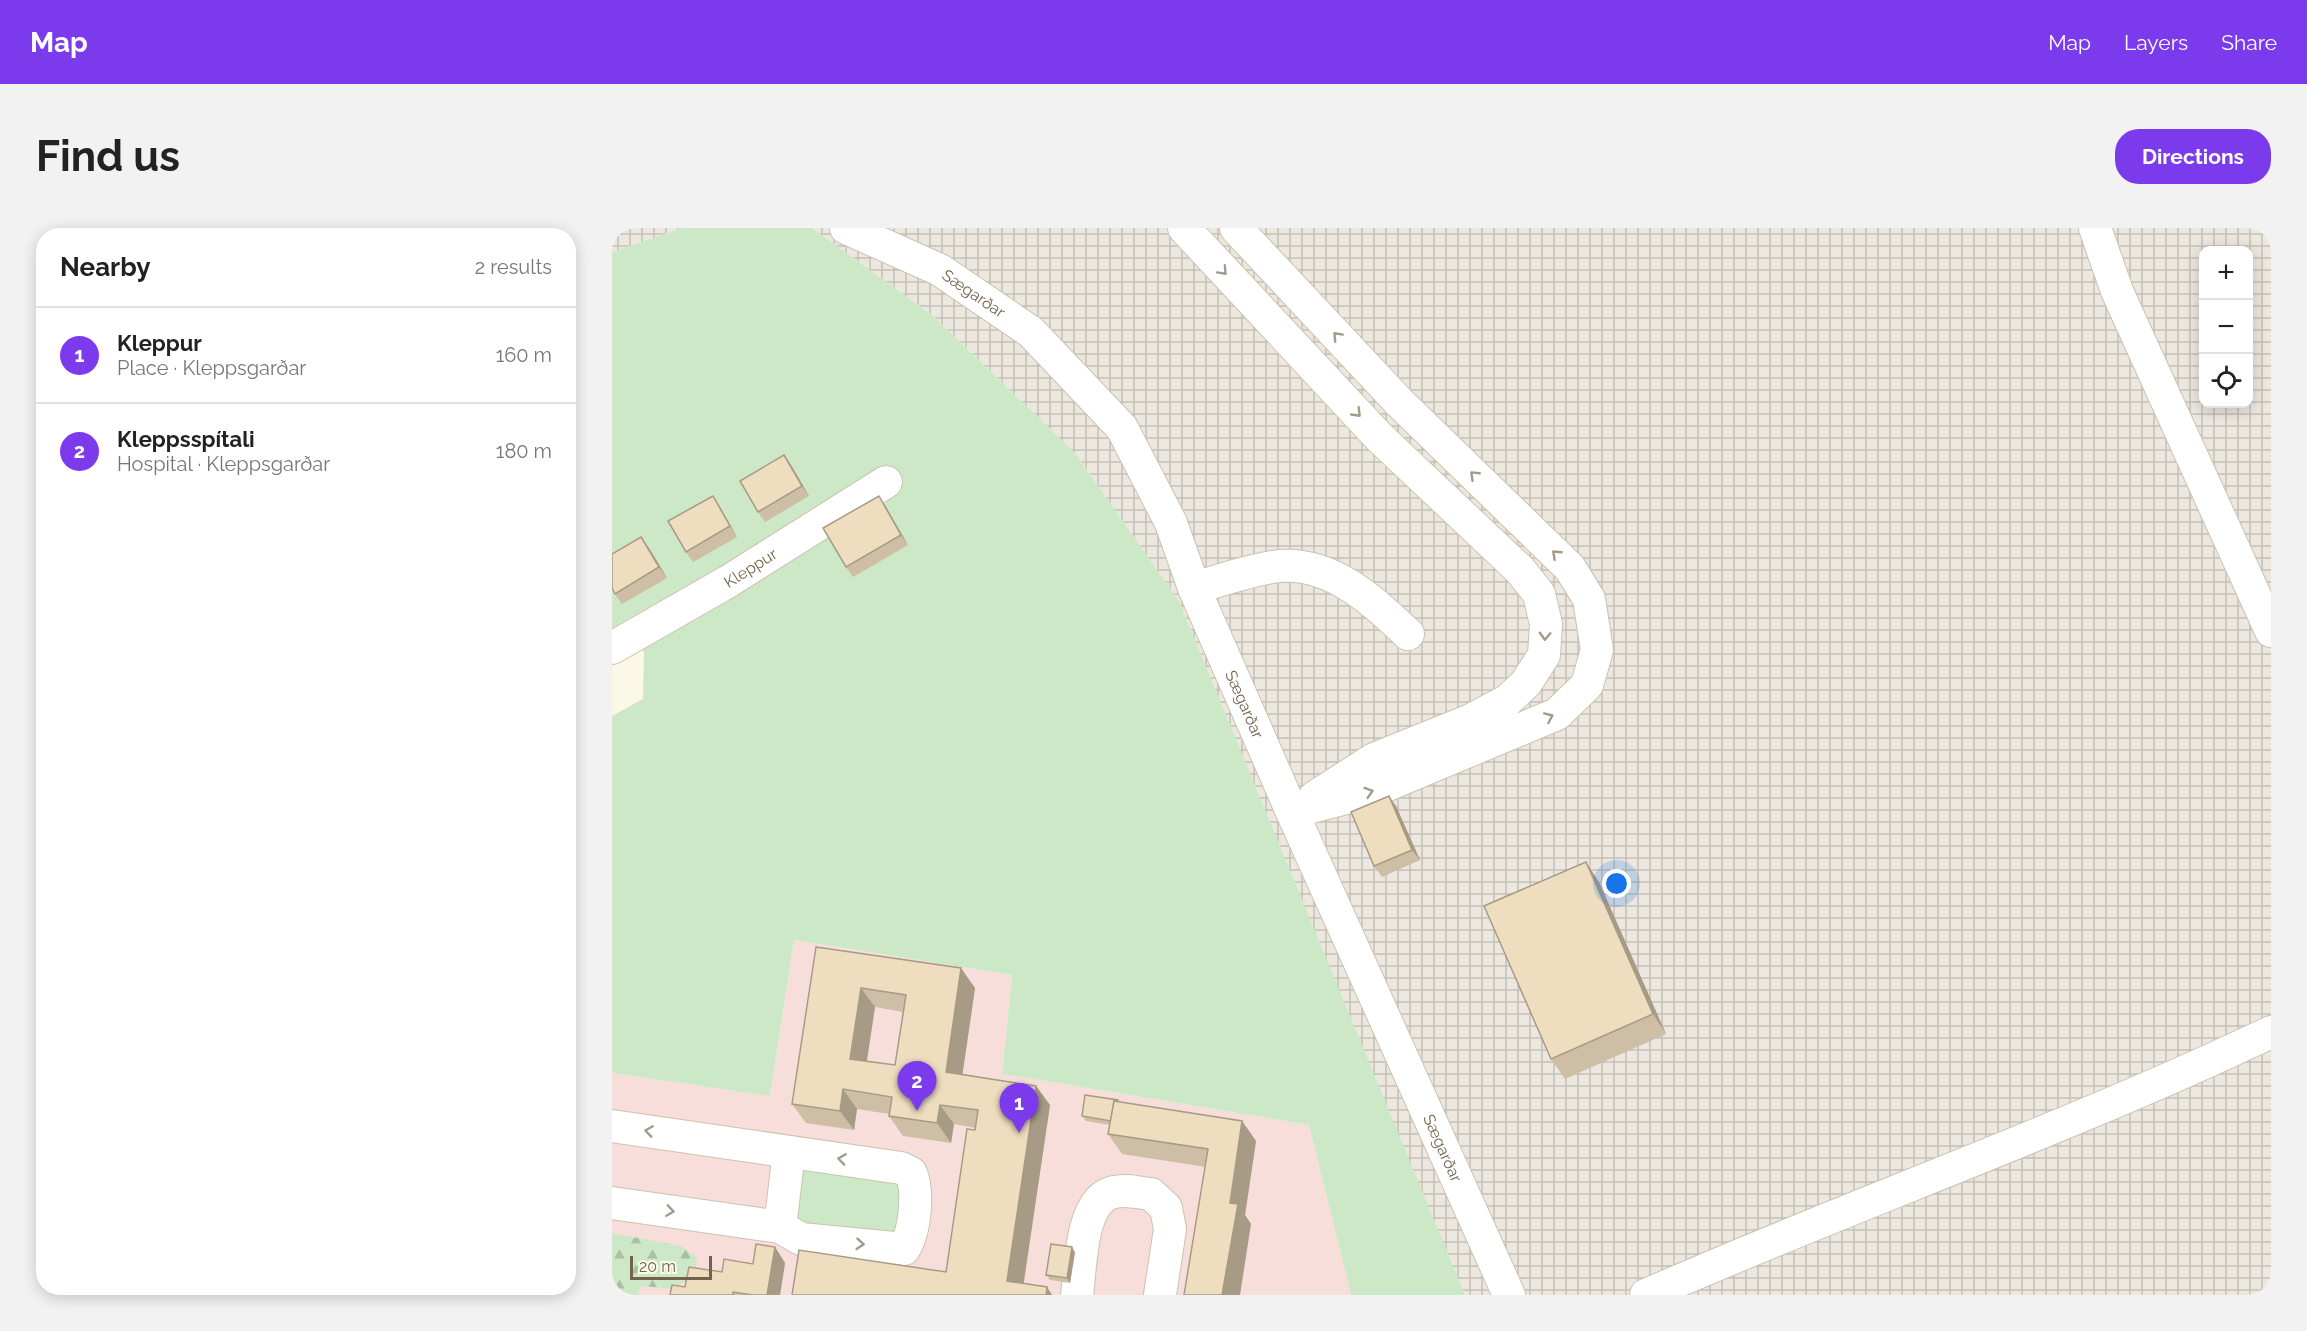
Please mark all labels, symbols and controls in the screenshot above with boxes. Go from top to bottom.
text: Map [30,26,88,59]
text: Map [2048,30,2091,55]
text: Layers [2124,30,2188,55]
text: Share [2221,30,2277,55]
button: Directions [2115,129,2271,184]
text: Find us [36,132,180,181]
map controls [2199,246,2253,408]
button: + [2199,246,2253,300]
text: Nearby [60,252,150,282]
text: 2 results [475,255,552,279]
one-way arrow [1216,264,1227,275]
street label: Sægarðar [939,265,1009,322]
button: − [2199,300,2253,354]
text: Kleppur [117,330,202,356]
one-way arrow [1334,332,1345,343]
text: 1 [75,343,84,367]
text: 160 m [496,343,552,367]
button: locate [2199,354,2253,408]
text: Place · Kleppsgarðar [117,356,306,380]
one-way arrow [1349,406,1360,417]
text: Kleppsspítali [117,426,255,452]
text: 2 [74,439,85,463]
text: 180 m [496,439,552,463]
text: Hospital · Kleppsgarðar [117,452,330,476]
one-way arrow [1470,472,1481,483]
street label: Kleppur [720,544,781,591]
one-way arrow [1552,550,1563,561]
one-way arrow [1539,631,1552,640]
street label: Sægarðar [1222,667,1268,741]
one-way arrow [1542,712,1553,724]
one-way arrow [1363,786,1374,799]
your location [1602,869,1631,898]
pin: 2 [898,1062,936,1111]
pin: 1 [1000,1084,1038,1133]
street label: Sægarðar [1419,1111,1467,1185]
one-way arrow [644,1126,653,1138]
one-way arrow [837,1154,846,1166]
one-way arrow [665,1205,675,1217]
one-way arrow [855,1237,864,1250]
scale bar [630,1253,712,1280]
text: 20 m [639,1257,676,1276]

